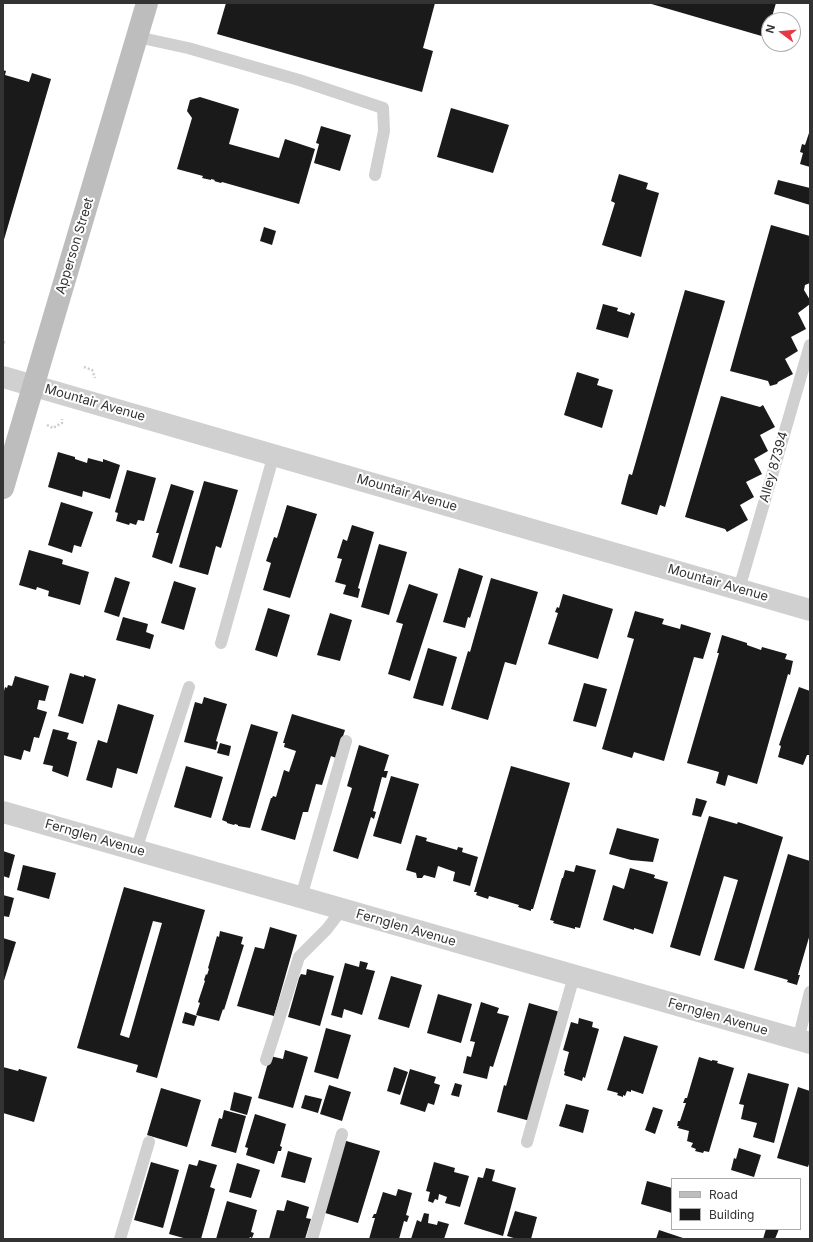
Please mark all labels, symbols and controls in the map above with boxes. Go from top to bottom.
north arrow [761,12,801,52]
text: N [763,23,778,35]
street label: Apperson Street [53,196,97,296]
street label: Mountair Avenue [43,381,147,425]
street label: Alley 87394 [756,430,792,504]
street label: Mountair Avenue [355,471,459,515]
street label: Mountair Avenue [666,561,770,605]
street label: Fernglen Avenue [43,816,147,860]
street label: Fernglen Avenue [354,906,458,950]
street label: Fernglen Avenue [666,995,770,1039]
legend [671,1178,801,1230]
text: Road [709,1187,738,1202]
text: Building [709,1207,754,1222]

